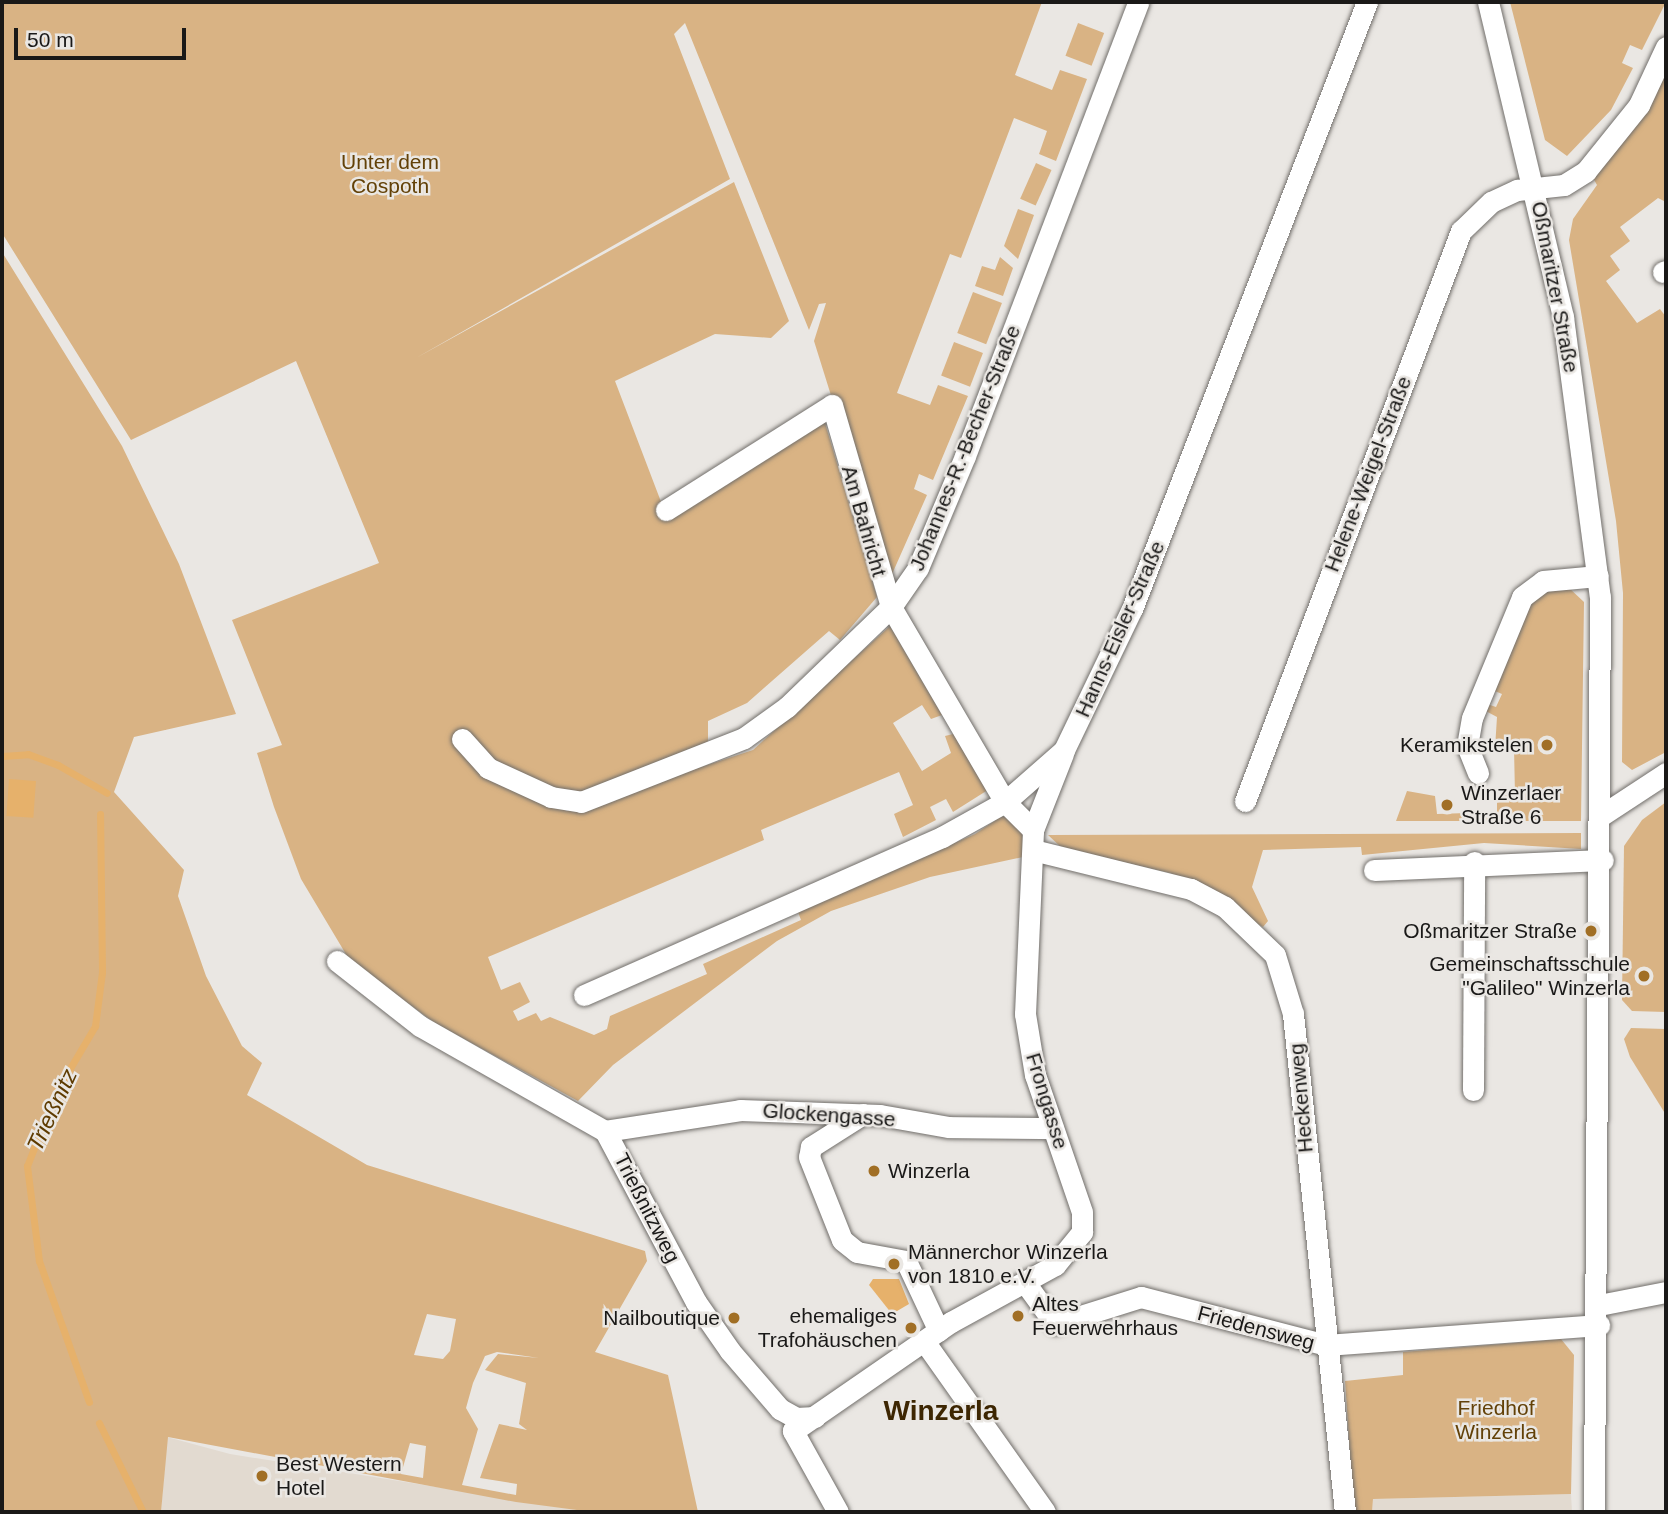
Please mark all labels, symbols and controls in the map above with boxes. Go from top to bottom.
scale bar [18,14,189,58]
text: 50 m [27,28,74,51]
park label: Unter dem Cospoth [341,149,439,199]
street label: Oßmaritzer Straße [1526,199,1584,375]
street label: Johannes-R.-Becher-Straße [904,322,1026,574]
street label: Helene-Weigel-Straße [1319,373,1417,575]
street label: Am Bahricht [836,463,892,579]
street label: Hanns-Eisler-Straße [1070,537,1170,721]
place label: Keramikstelen [1400,732,1533,758]
marker: Keramikstelen [1539,737,1555,753]
place label: Winzerlaer Straße 6 [1461,780,1561,830]
marker: Winzerlaer Straße 6 [1439,797,1455,813]
place label: Oßmaritzer Straße [1403,918,1577,944]
marker: Oßmaritzer Straße [1583,923,1599,939]
place label: Gemeinschaftsschule "Galileo" Winzerla [1429,951,1630,1001]
marker: Gemeinschaftsschule "Galileo" Winzerla [1636,968,1652,984]
street label: Heckenweg [1284,1042,1318,1154]
street label: Frongasse [1020,1050,1074,1152]
water label: Trießnitz [21,1064,83,1156]
street label: Glockengasse [762,1098,896,1132]
street label: Trießnitzweg [609,1149,685,1267]
place label: Winzerla [888,1158,970,1184]
marker: Winzerla [866,1163,882,1179]
place label: Männerchor Winzerla von 1810 e.V. [908,1239,1108,1289]
marker: Männerchor Winzerla von 1810 e.V. [886,1256,902,1272]
place label: Altes Feuerwehrhaus [1032,1291,1178,1341]
street label: Friedensweg [1195,1300,1317,1356]
place label: ehemaliges Trafohäuschen [758,1303,897,1353]
place label: Nailboutique [603,1305,720,1331]
marker: Altes Feuerwehrhaus [1010,1308,1026,1324]
marker: Nailboutique [726,1310,742,1326]
marker: ehemaliges Trafohäuschen [903,1320,919,1336]
district label: Winzerla [884,1394,998,1428]
park label: Friedhof Winzerla [1455,1395,1537,1445]
place label: Best Western Hotel [276,1451,402,1501]
marker: Best Western Hotel [254,1468,270,1484]

